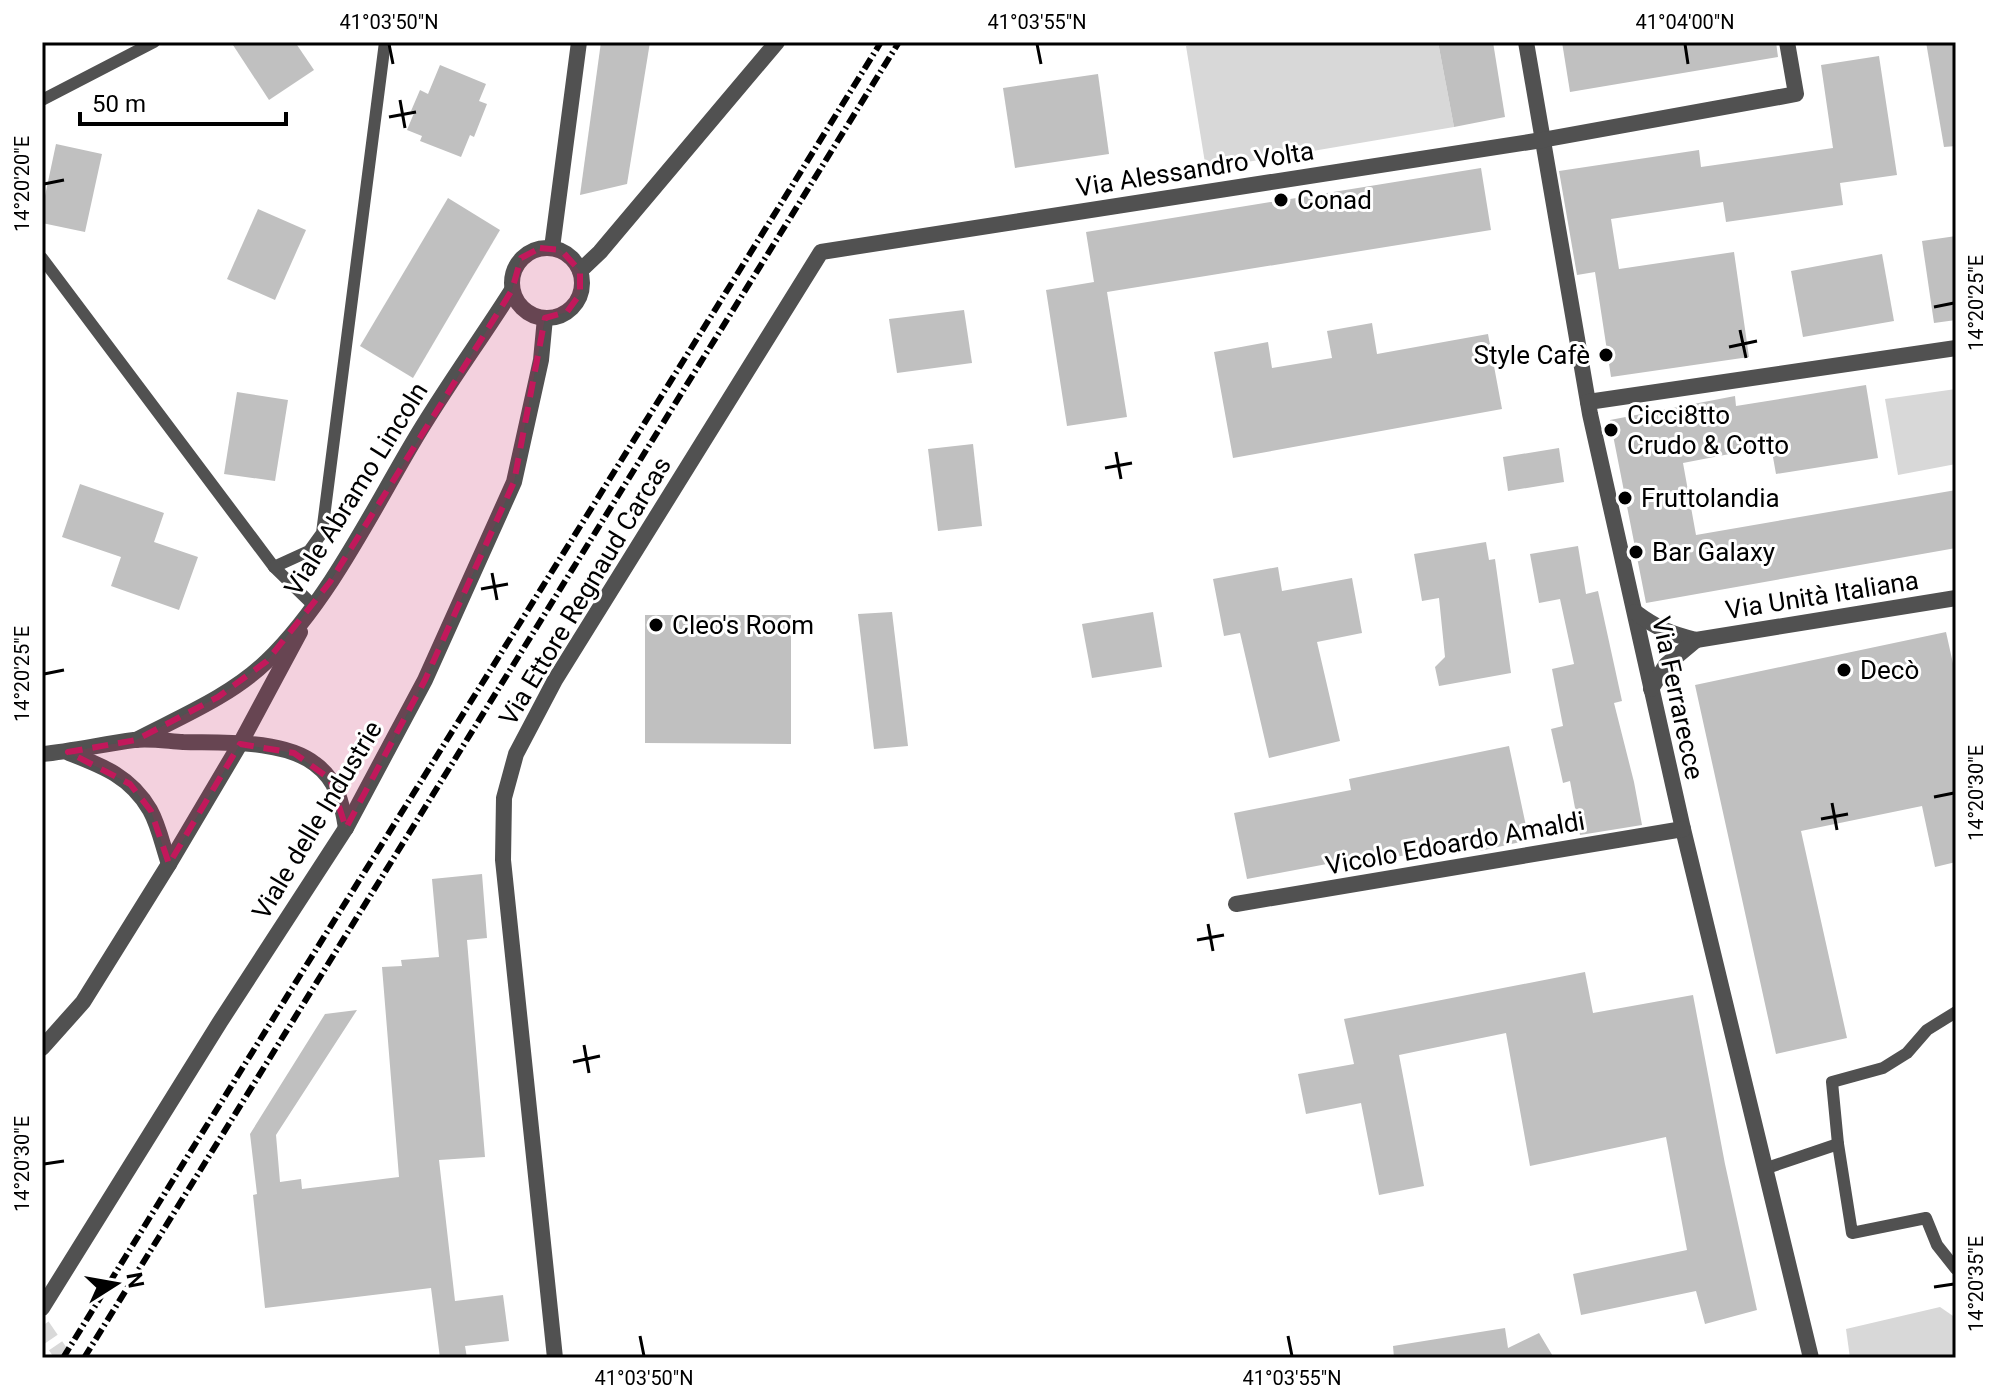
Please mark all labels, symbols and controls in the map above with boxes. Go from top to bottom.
text: 41°03'50"N [339,10,439,34]
text: 41°03'55"N [987,10,1087,34]
text: 41°04'00"N [1635,10,1735,34]
scale bar [80,76,286,126]
text: 50 m [92,90,146,118]
street label: Via Alessandro Volta [1074,135,1316,203]
text: 14°20'20"E [10,136,34,232]
place label: Conad [1297,185,1372,215]
marker: Conad [1272,191,1290,209]
text: 14°20'25"E [1964,255,1988,351]
place label: Style Cafè [1474,340,1590,370]
marker: Style Cafè [1597,346,1615,364]
street label: Viale Abramo Lincoln [278,377,434,601]
place label: Cicci8tto Crudo & Cotto [1627,400,1789,460]
marker: Cicci8tto Crudo & Cotto [1602,421,1620,439]
street label: Via Ettore Regnaud Carcas [493,451,677,731]
place label: Fruttolandia [1641,483,1780,513]
marker: Fruttolandia [1616,489,1634,507]
place label: Bar Galaxy [1652,537,1775,567]
marker: Bar Galaxy [1627,543,1645,561]
street label: Via Unità Italiana [1723,565,1921,625]
place label: Cleo's Room [672,610,814,640]
street label: Via Ferrarecce [1646,614,1710,782]
marker: Cleo's Room [647,616,665,634]
text: 14°20'25"E [10,626,34,722]
place label: Decò [1860,655,1919,685]
marker: Decò [1835,661,1853,679]
street label: Viale delle Industrie [246,715,388,925]
text: 14°20'30"E [1964,745,1988,841]
street label: Vicolo Edoardo Amaldi [1323,805,1587,881]
text: 14°20'30"E [10,1116,34,1212]
text: 14°20'35"E [1964,1236,1988,1332]
north arrow [76,1244,156,1324]
text: N [121,1270,149,1290]
text: 41°03'50"N [594,1366,694,1390]
text: 41°03'55"N [1242,1366,1342,1390]

